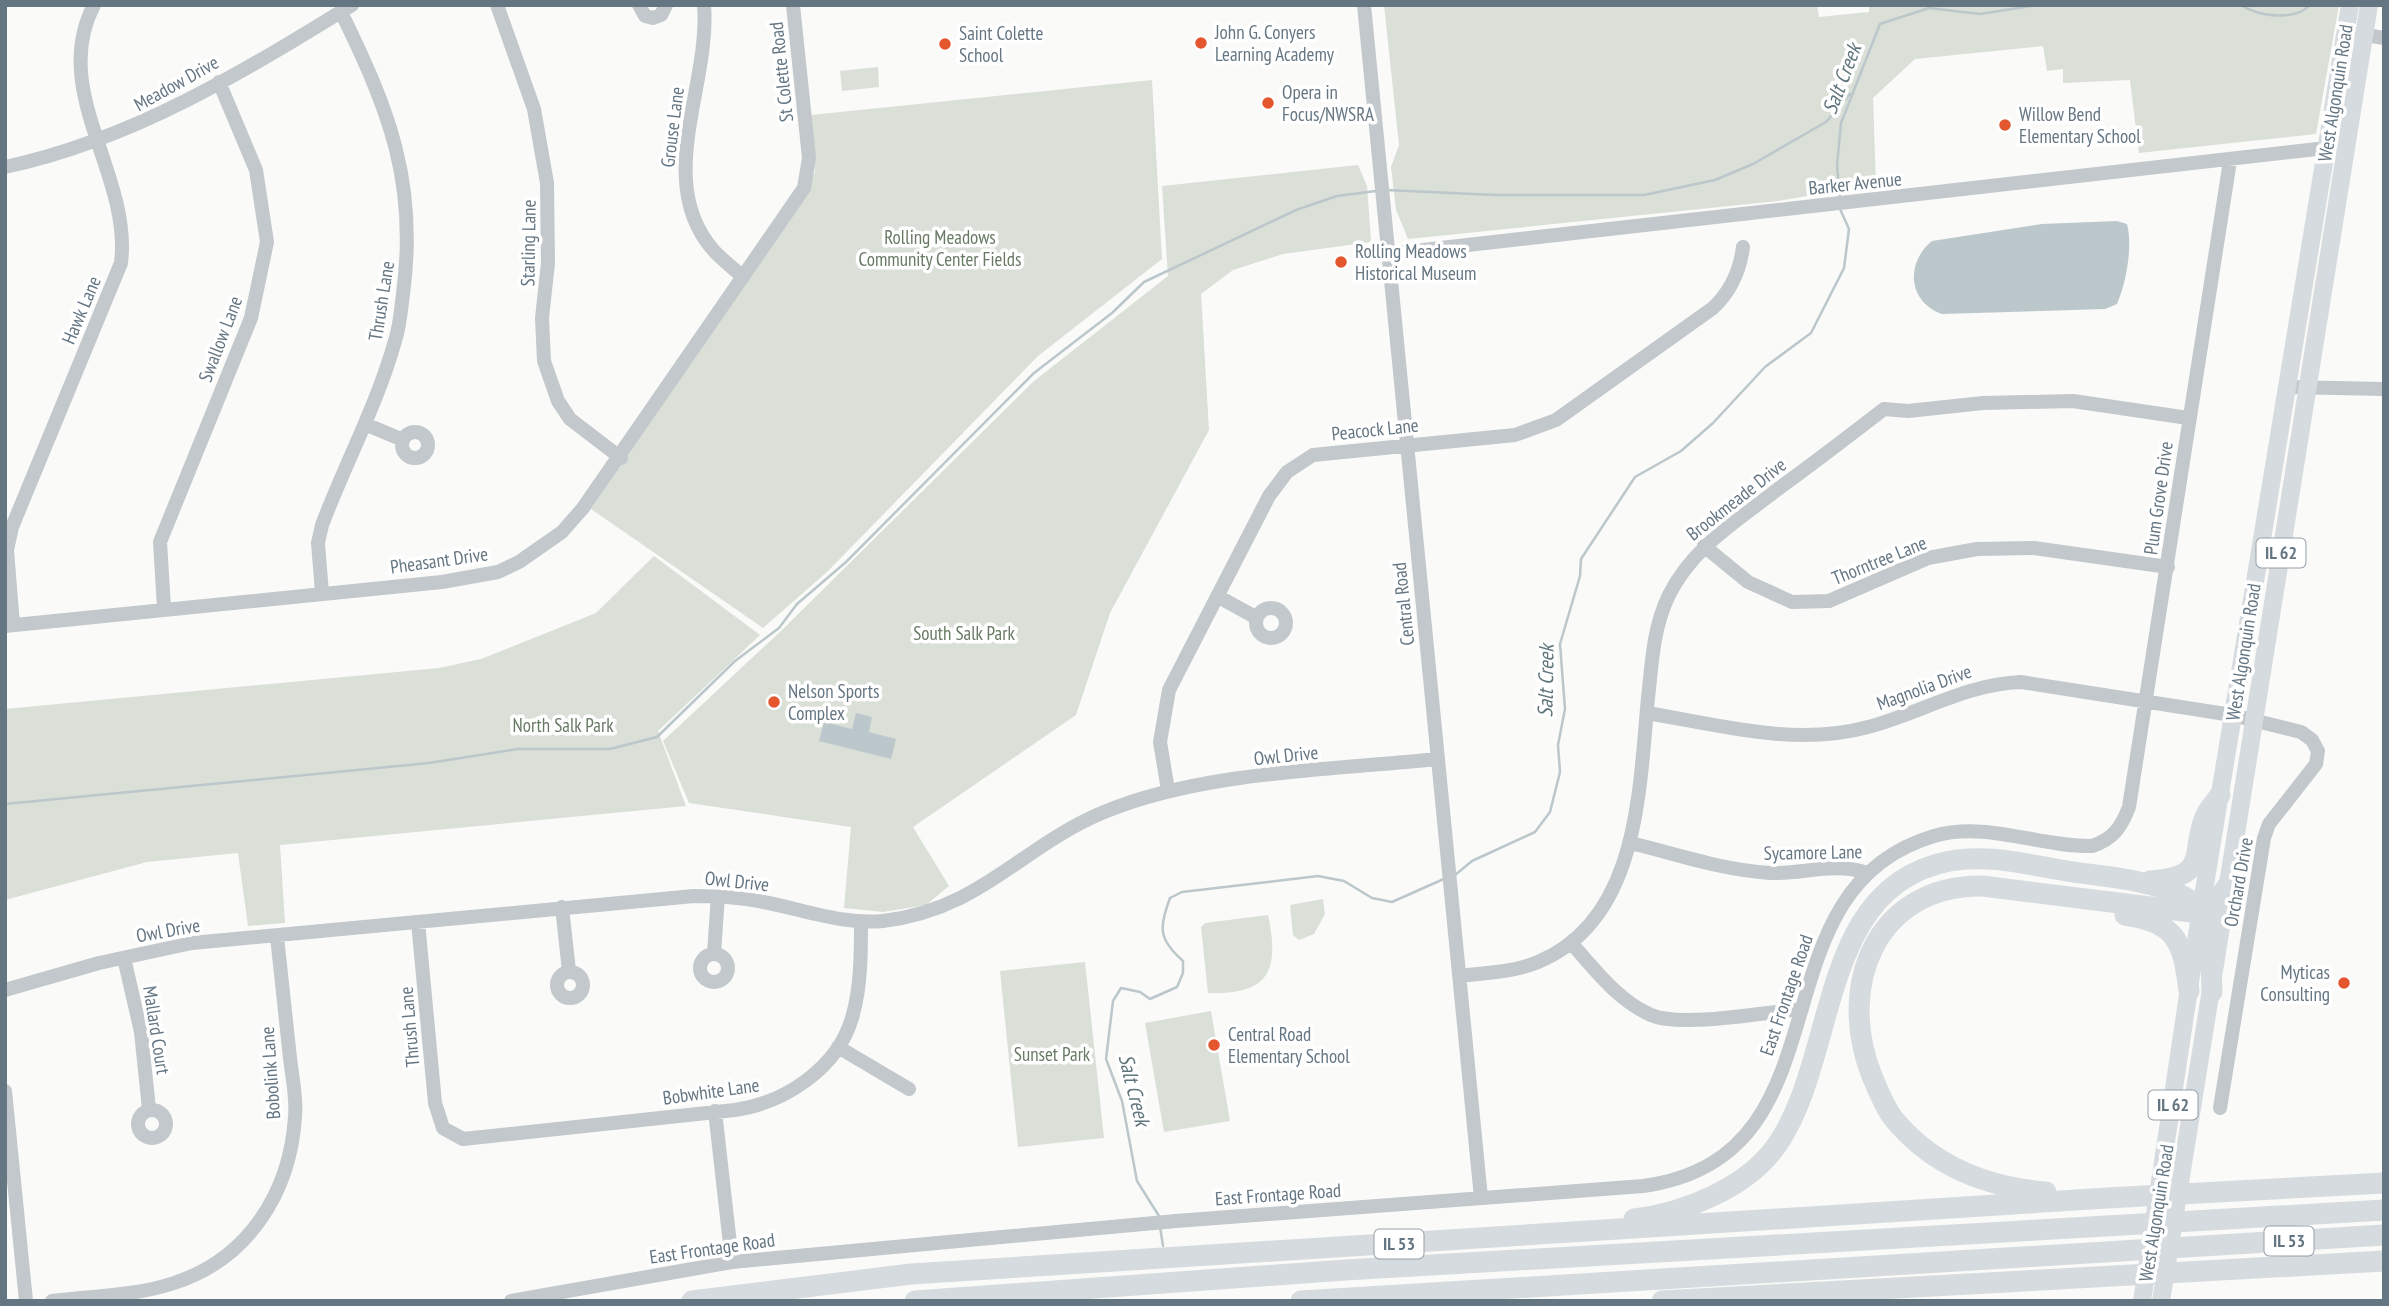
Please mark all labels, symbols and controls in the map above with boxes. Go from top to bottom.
place label: John G. Conyers Learning Academy [1214,20,1335,66]
street label: St Colette Road [764,21,798,123]
place label: Saint Colette School [959,21,1043,67]
street label: West Algonquin Road [2312,23,2358,163]
marker: John G. Conyers Learning Academy [1193,35,1209,51]
marker: Saint Colette School [937,36,953,52]
water label: Salt Creek [1816,37,1868,118]
street label: Meadow Drive [129,50,223,116]
place label: Opera in Focus/NWSRA [1282,80,1374,126]
street label: Grouse Lane [655,85,689,169]
marker: Opera in Focus/NWSRA [1260,95,1276,111]
place label: Willow Bend Elementary School [2019,102,2141,148]
marker: Willow Bend Elementary School [1997,117,2013,133]
street label: Barker Avenue [1807,166,1903,200]
street label: Starling Lane [515,199,541,287]
park label: Rolling Meadows Community Center Fields [859,225,1021,271]
place label: Rolling Meadows Historical Museum [1355,239,1476,285]
marker: Rolling Meadows Historical Museum [1333,254,1349,270]
street label: Thrush Lane [363,259,399,343]
street label: Hawk Lane [56,272,106,348]
street label: Swallow Lane [193,292,247,385]
street label: Peacock Lane [1330,412,1420,445]
street label: Plum Grove Drive [2138,440,2178,556]
street label: Brookmeade Drive [1681,452,1791,546]
street label: Thorntree Lane [1828,530,1930,590]
road number: IL 62 [2256,538,2306,568]
street label: Pheasant Drive [389,541,490,579]
street label: Central Road [1387,561,1419,647]
street label: West Algonquin Road [2220,582,2266,722]
park label: South Salk Park [913,621,1015,645]
water label: Salt Creek [1531,641,1560,718]
street label: Magnolia Drive [1873,659,1975,715]
place label: Nelson Sports Complex [788,679,879,725]
marker: Nelson Sports Complex [766,694,782,710]
park label: North Salk Park [512,713,614,737]
street label: Owl Drive [1253,740,1320,770]
street label: Orchard Drive [2218,835,2258,929]
street label: Sycamore Lane [1763,839,1863,865]
street label: Owl Drive [704,866,771,896]
street label: Owl Drive [134,913,202,947]
street label: East Frontage Road [1754,931,1818,1059]
place label: Myticas Consulting [2260,960,2330,1006]
marker: Myticas Consulting [2336,975,2352,991]
street label: Mallard Court [138,984,176,1077]
street label: Thrush Lane [394,986,424,1068]
place label: Central Road Elementary School [1228,1022,1350,1068]
street label: Bobolink Lane [255,1026,285,1120]
marker: Central Road Elementary School [1206,1037,1222,1053]
park label: Sunset Park [1014,1042,1091,1066]
water label: Salt Creek [1113,1051,1157,1131]
street label: Bobwhite Lane [661,1072,761,1110]
road number: IL 62 [2148,1090,2198,1120]
street label: West Algonquin Road [2133,1143,2179,1283]
street label: East Frontage Road [1214,1178,1342,1210]
road number: IL 53 [2264,1226,2314,1256]
street label: East Frontage Road [648,1227,776,1269]
road number: IL 53 [1374,1230,1424,1259]

